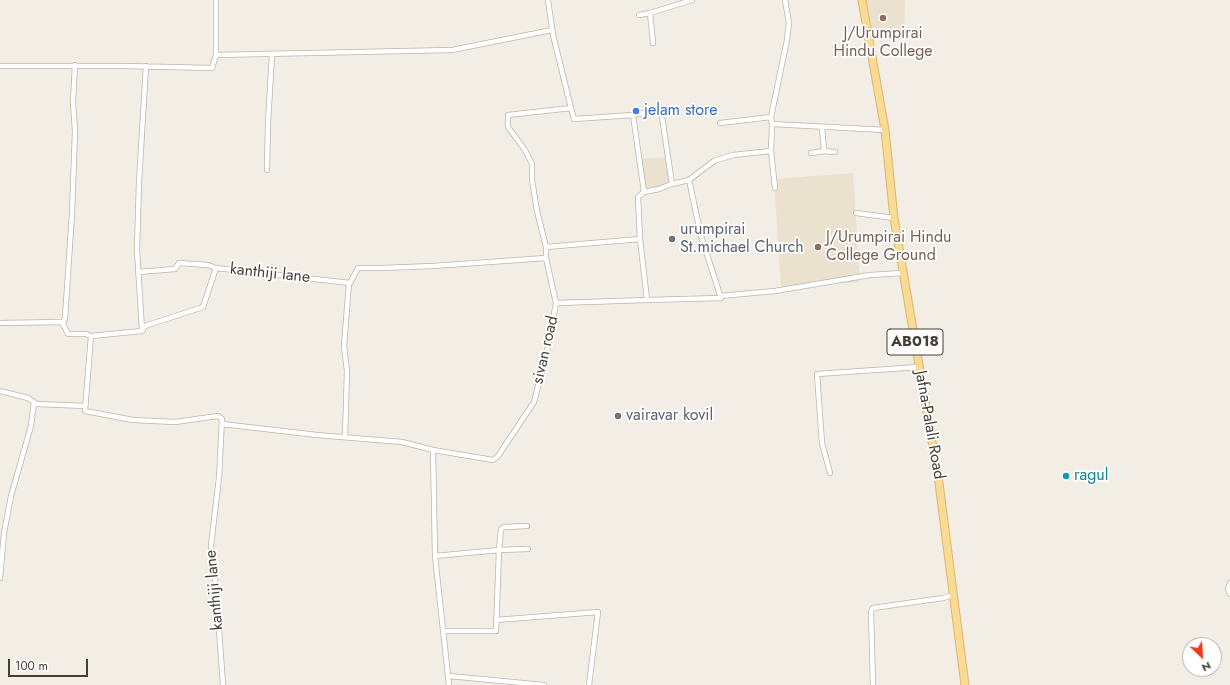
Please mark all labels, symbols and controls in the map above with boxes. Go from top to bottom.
marker: J/Urumpirai Hindu College [878,13,888,23]
place label: J/Urumpirai Hindu College [834,24,932,62]
place label: jelam store [644,101,717,121]
marker: jelam store [631,106,641,116]
place label: urumpirai St.michael Church [680,220,804,258]
place label: J/Urumpirai Hindu College Ground [826,228,951,266]
marker: urumpirai St.michael Church [667,234,677,244]
marker: J/Urumpirai Hindu College Ground [813,242,823,252]
street label: kanthiji lane [229,260,311,288]
street label: sivan road [529,314,563,386]
road number: AB018 [887,329,943,355]
street label: Jafna-Palali Road [910,369,948,481]
place label: vairavar kovil [626,406,713,426]
marker: vairavar kovil [613,411,623,421]
place label: ragul [1074,466,1108,486]
marker: ragul [1061,471,1071,481]
street label: kanthiji lane [202,549,228,631]
north arrow [1182,637,1222,677]
scale bar [10,651,90,677]
text: 100 m [15,657,48,675]
text: N [1199,658,1214,676]

